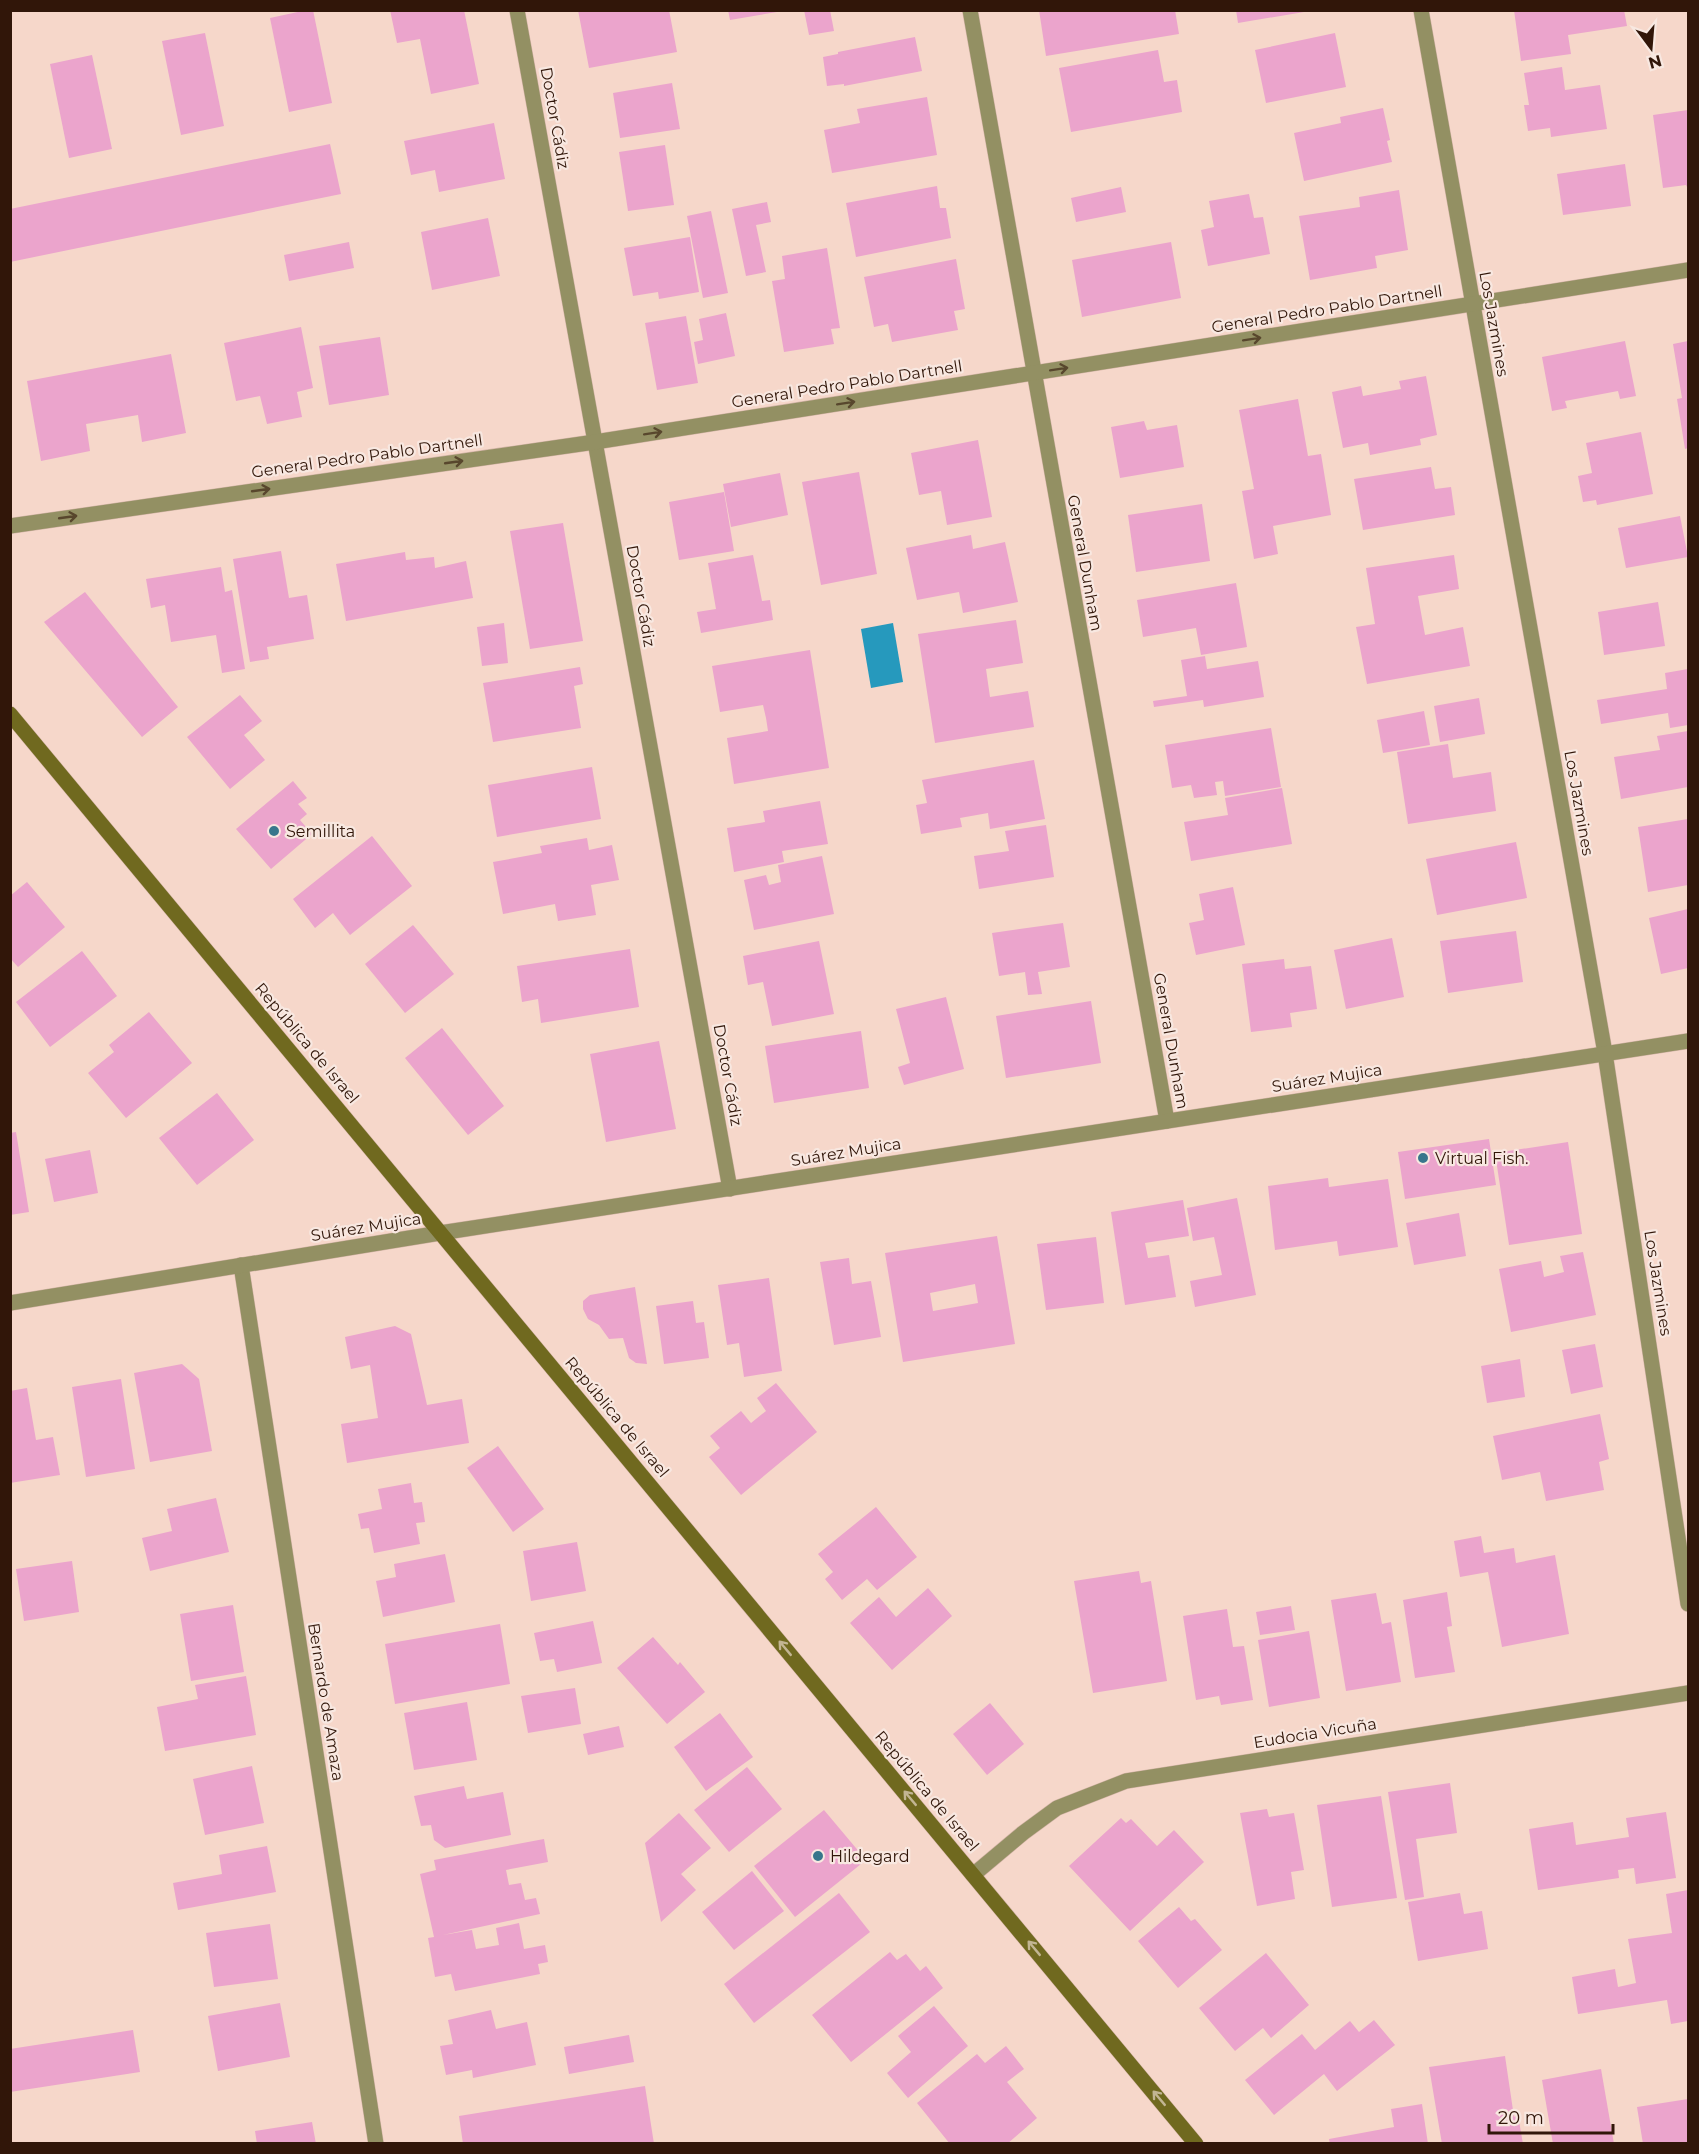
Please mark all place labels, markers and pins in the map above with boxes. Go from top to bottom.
place label: Semillita [286,822,355,841]
marker: Semillita [267,824,281,838]
place label: Virtual Fish. [1435,1149,1528,1168]
marker: Virtual Fish. [1416,1151,1430,1165]
place label: Hildegard [830,1847,910,1866]
marker: Hildegard [811,1849,825,1863]

